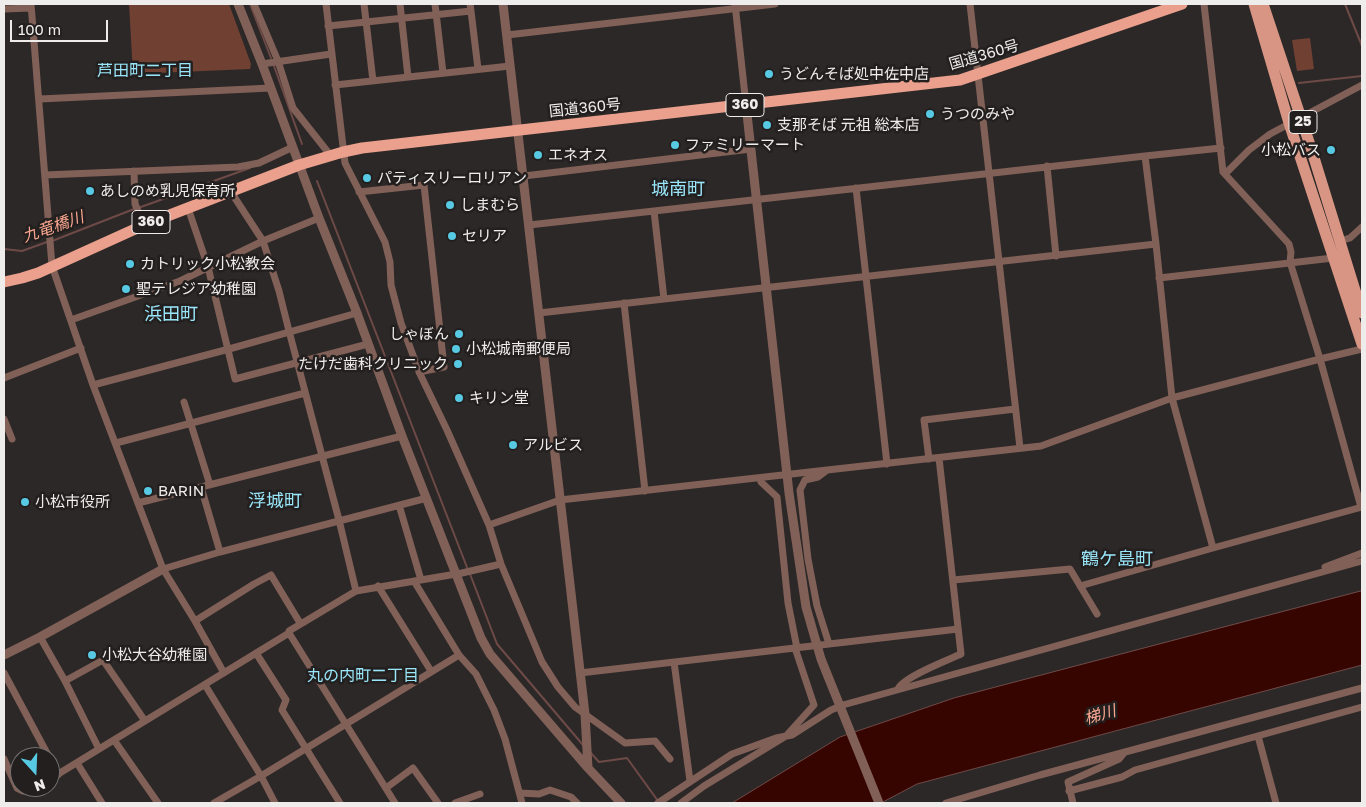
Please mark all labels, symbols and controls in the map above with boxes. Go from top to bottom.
scale bar [12,10,110,42]
text: 100 m [18,20,61,38]
street label: 国道360号 [947,36,1021,74]
district label: 芦田町二丁目 [97,61,193,81]
place label: うどんそば処中佐中店 [779,65,929,83]
marker: うどんそば処中佐中店 [763,68,775,80]
road number: 360 [726,94,764,116]
street label: 国道360号 [548,95,622,121]
place label: うつのみや [940,105,1015,123]
marker: うつのみや [924,108,936,120]
road number: 25 [1289,110,1317,134]
place label: 支那そば 元祖 総本店 [777,116,919,134]
marker: 支那そば 元祖 総本店 [761,119,773,131]
place label: ファミリーマート [685,136,805,154]
marker: ファミリーマート [669,139,681,151]
place label: 小松バス [1261,141,1321,159]
marker: 小松バス [1325,144,1337,156]
place label: エネオス [548,146,608,164]
marker: エネオス [532,149,544,161]
place label: パティスリーロリアン [377,169,527,187]
marker: パティスリーロリアン [361,172,373,184]
district label: 城南町 [651,178,705,200]
place label: あしのめ乳児保育所 [100,182,235,200]
marker: あしのめ乳児保育所 [84,185,96,197]
place label: しまむら [460,196,520,214]
marker: しまむら [444,199,456,211]
water label: 九竜橋川 [20,208,86,246]
road number: 360 [132,210,170,233]
place label: セリア [462,227,507,245]
marker: セリア [446,230,458,242]
place label: カトリック小松教会 [140,255,275,273]
marker: カトリック小松教会 [124,258,136,270]
place label: 聖テレジア幼稚園 [136,280,256,298]
marker: 聖テレジア幼稚園 [120,283,132,295]
district label: 浜田町 [144,303,198,325]
place label: しゃぼん [389,325,449,343]
marker: しゃぼん [453,328,465,340]
place label: 小松城南郵便局 [466,340,571,358]
marker: 小松城南郵便局 [450,343,462,355]
place label: たけだ歯科クリニック [298,355,448,373]
marker: たけだ歯科クリニック [452,358,464,370]
place label: キリン堂 [469,389,529,407]
marker: キリン堂 [453,392,465,404]
place label: アルビス [523,436,583,454]
marker: アルビス [507,439,519,451]
place label: BARIN [158,482,204,500]
marker: BARIN [142,485,154,497]
district label: 浮城町 [248,490,302,512]
place label: 小松市役所 [35,493,110,511]
marker: 小松市役所 [19,496,31,508]
district label: 鶴ケ島町 [1081,548,1153,570]
place label: 小松大谷幼稚園 [102,646,207,664]
marker: 小松大谷幼稚園 [86,649,98,661]
district label: 丸の内町二丁目 [307,666,419,686]
water label: 梯川 [1082,701,1118,729]
north arrow [10,747,60,797]
text: N [32,776,48,795]

